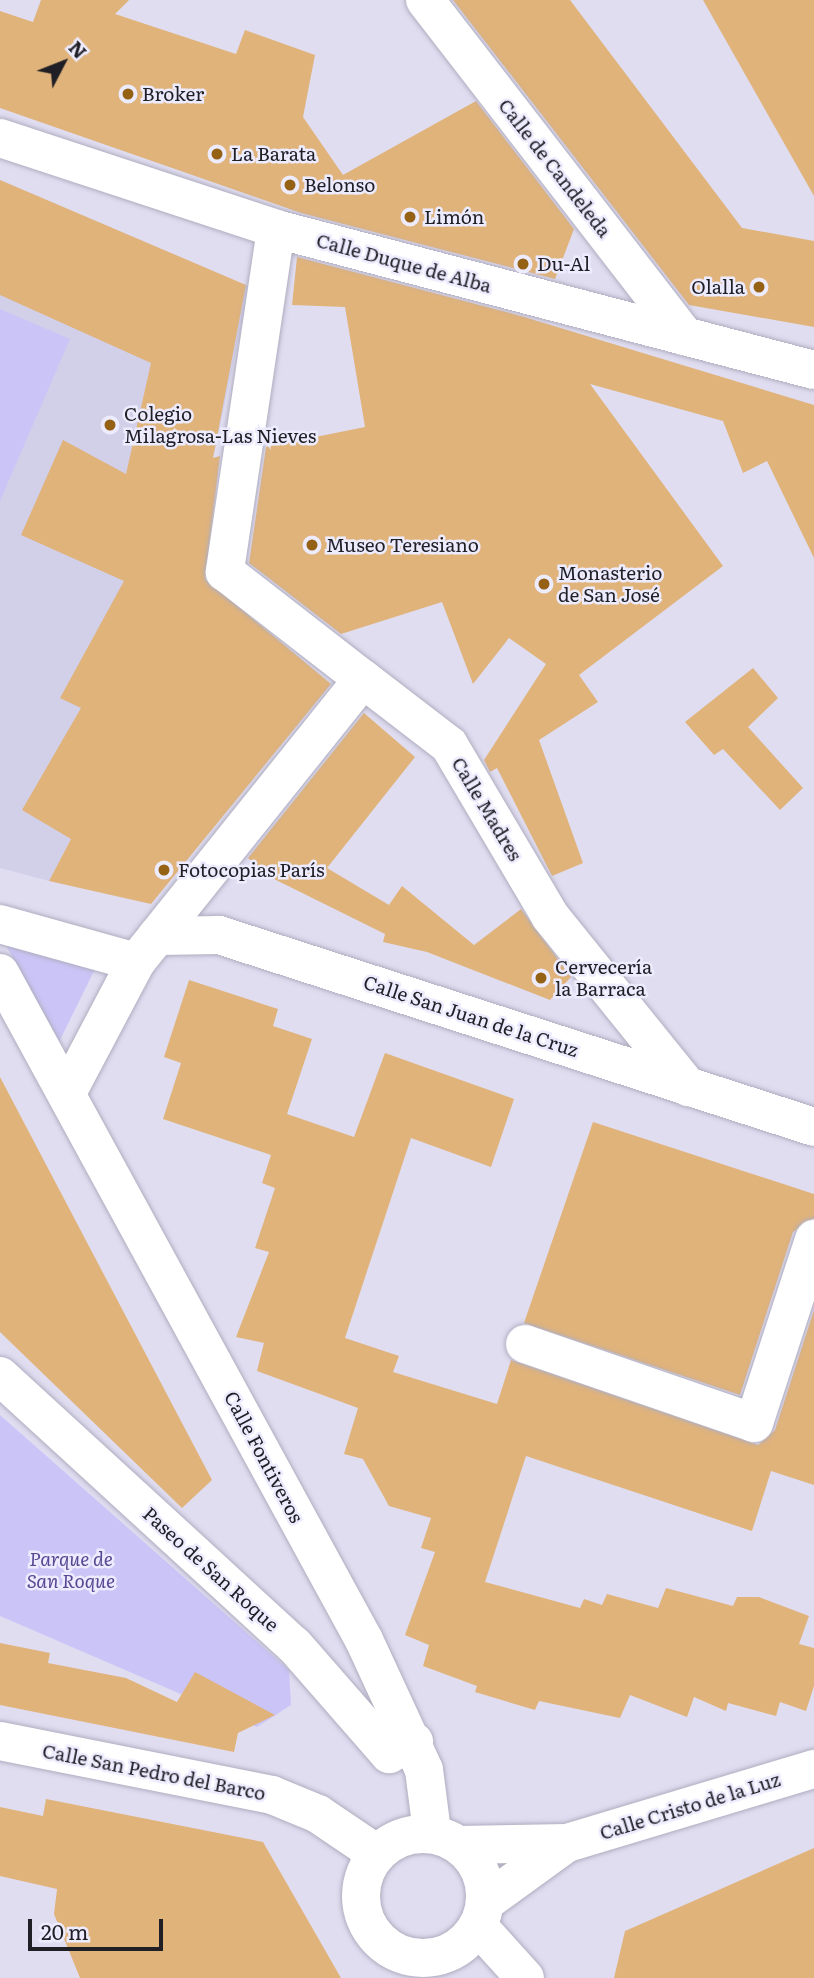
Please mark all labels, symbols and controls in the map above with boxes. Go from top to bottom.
north arrow [28,28,98,98]
text: N [63,34,94,64]
place label: Broker [142,83,204,105]
marker: Broker [120,86,136,102]
street label: Calle de Candeleda [494,94,616,242]
place label: La Barata [231,143,316,165]
marker: La Barata [209,146,225,162]
place label: Belonso [304,174,375,196]
marker: Belonso [282,177,298,193]
place label: Limón [424,206,484,228]
marker: Limón [402,209,418,225]
street label: Calle Duque de Alba [314,229,494,297]
place label: Du-Al [537,253,590,275]
marker: Du-Al [515,256,531,272]
place label: Olalla [691,276,745,298]
marker: Olalla [751,279,767,295]
place label: Colegio Milagrosa-Las Nieves [124,403,316,447]
marker: Colegio Milagrosa-Las Nieves [102,417,118,433]
place label: Museo Teresiano [326,534,479,556]
marker: Museo Teresiano [304,537,320,553]
place label: Monasterio de San José [558,562,662,606]
marker: Monasterio de San José [536,576,552,592]
street label: Calle Madres [447,753,527,865]
place label: Fotocopias París [178,859,325,881]
marker: Fotocopias París [156,862,172,878]
place label: Cervecería la Barraca [555,956,652,1000]
street label: Calle San Juan de la Cruz [361,970,581,1062]
marker: Cervecería la Barraca [533,970,549,986]
street label: Calle Fontiveros [220,1387,308,1527]
street label: Paseo de San Roque [138,1502,284,1636]
park label: Parque de San Roque [27,1548,115,1592]
street label: Calle San Pedro del Barco [41,1739,267,1805]
street label: Calle Cristo de la Luz [597,1768,783,1844]
scale bar [32,1904,166,1948]
text: 20 m [41,1915,88,1946]

